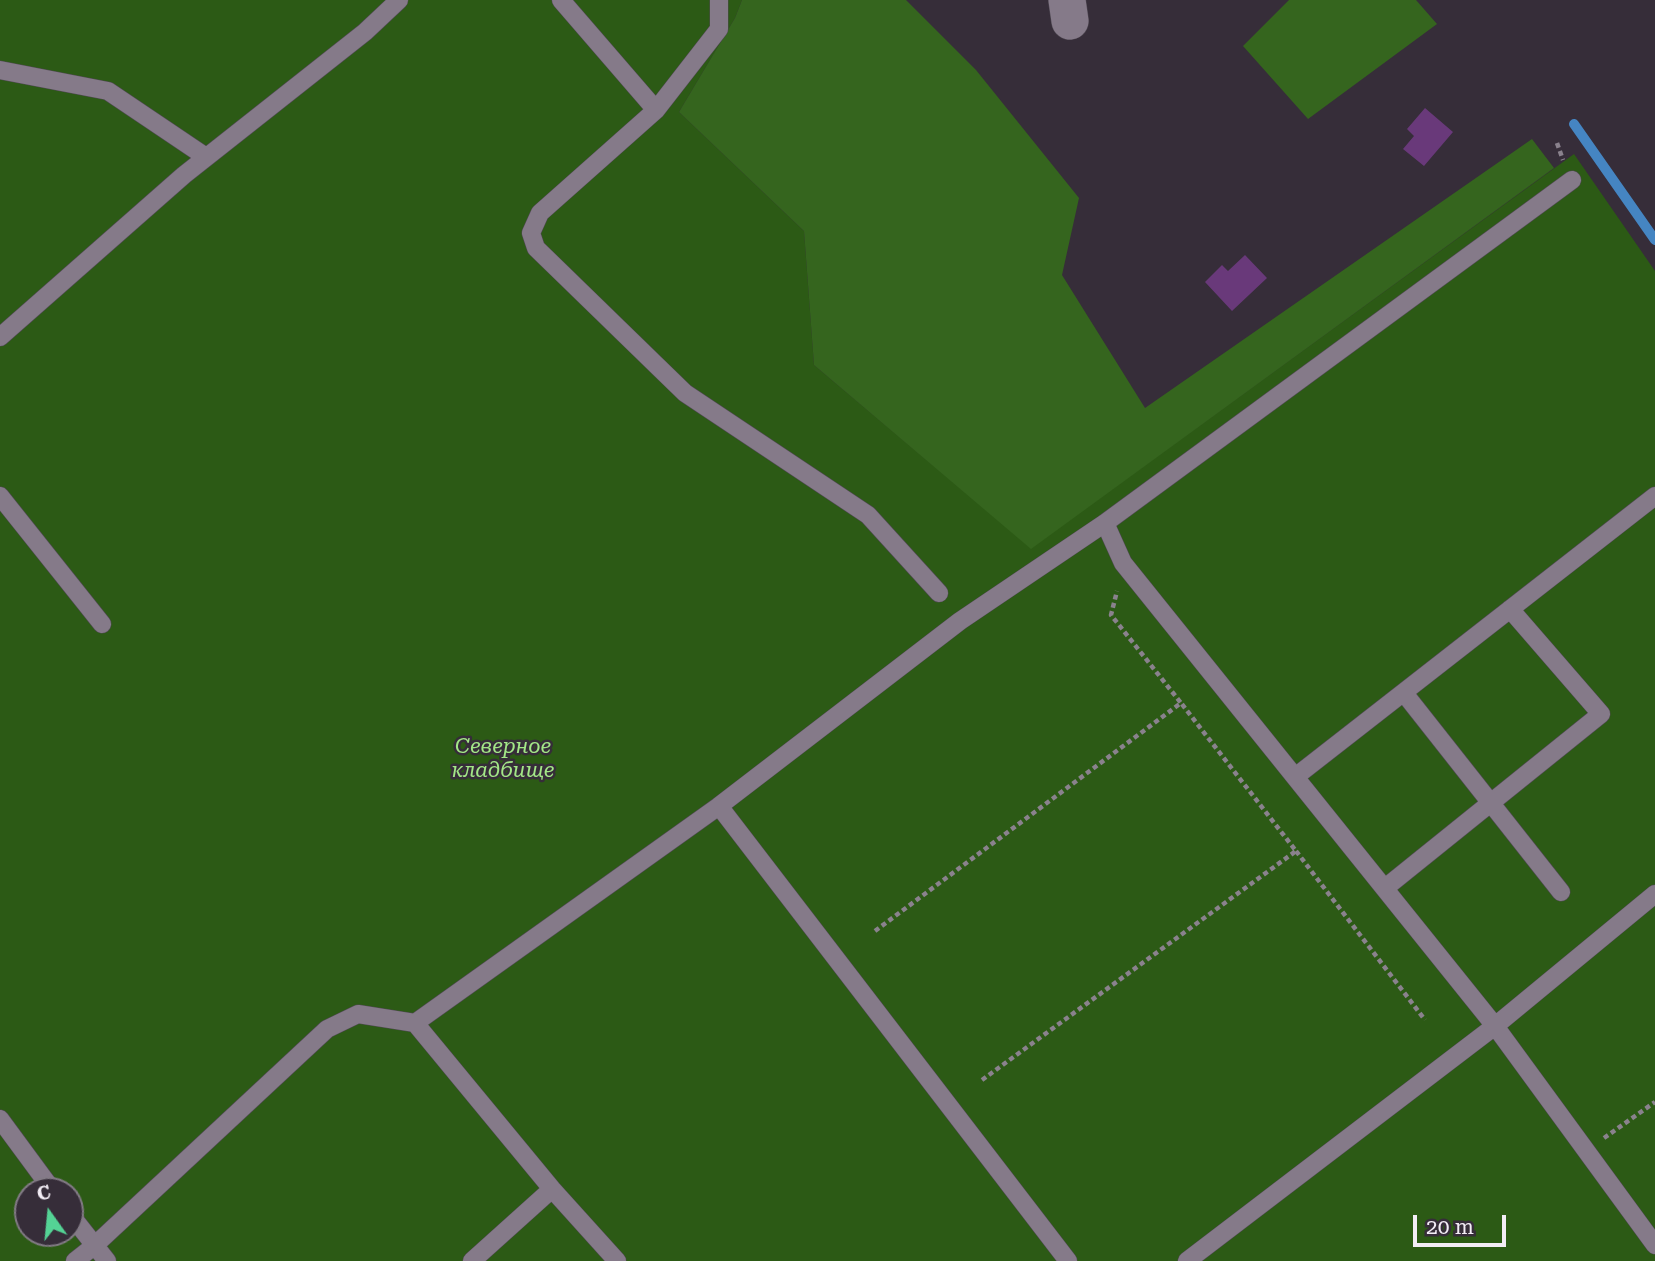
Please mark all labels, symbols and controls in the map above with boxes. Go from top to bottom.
park label: Северное кладбище [452,734,554,784]
north arrow [14,1177,84,1247]
text: С [35,1180,53,1206]
scale bar [1417,1202,1510,1246]
text: 20 m [1426,1215,1474,1239]

